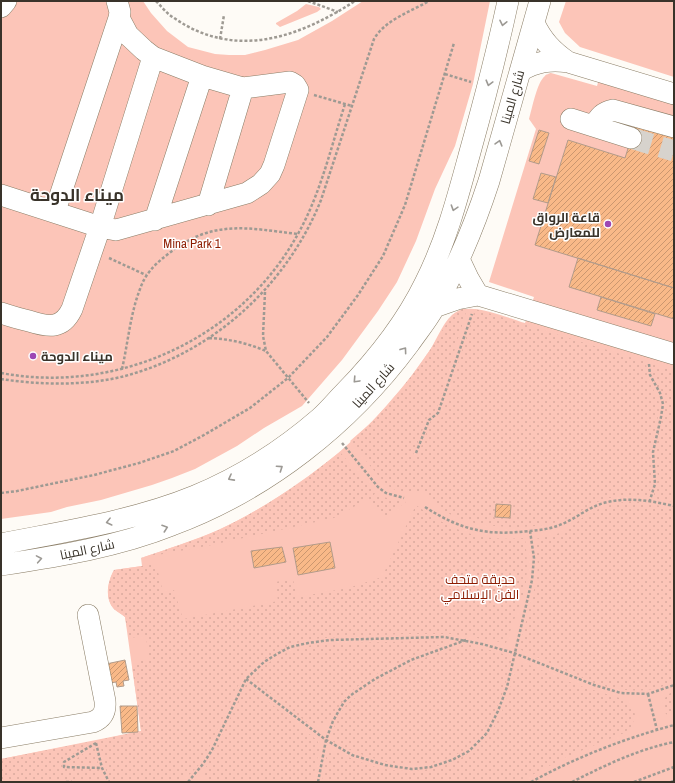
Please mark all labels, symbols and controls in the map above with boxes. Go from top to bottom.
one-way arrow [500,20,508,26]
street label: شارع المينا [497,68,528,126]
one-way arrow [485,79,494,86]
one-way arrow [494,140,503,147]
district label: ميناء الدوحة [30,183,124,206]
one-way arrow [450,205,459,212]
place label: قاعة الرواق للمعارض [533,209,600,241]
marker: قاعة الرواق للمعارض [603,219,613,229]
park label: Mina Park 1 [163,235,221,252]
one-way arrow [399,347,406,354]
place label: ميناء الدوحة [41,348,113,365]
marker: ميناء الدوحة [28,351,38,361]
street label: شارع المينا [348,359,398,412]
one-way arrow [353,375,361,383]
one-way arrow [276,466,283,473]
one-way arrow [228,474,235,481]
one-way arrow [106,517,113,526]
one-way arrow [162,524,169,532]
street label: شارع المينا [58,535,116,564]
one-way arrow [36,555,43,563]
park label: حديقة متحف الفن الإسلامي [441,571,519,605]

